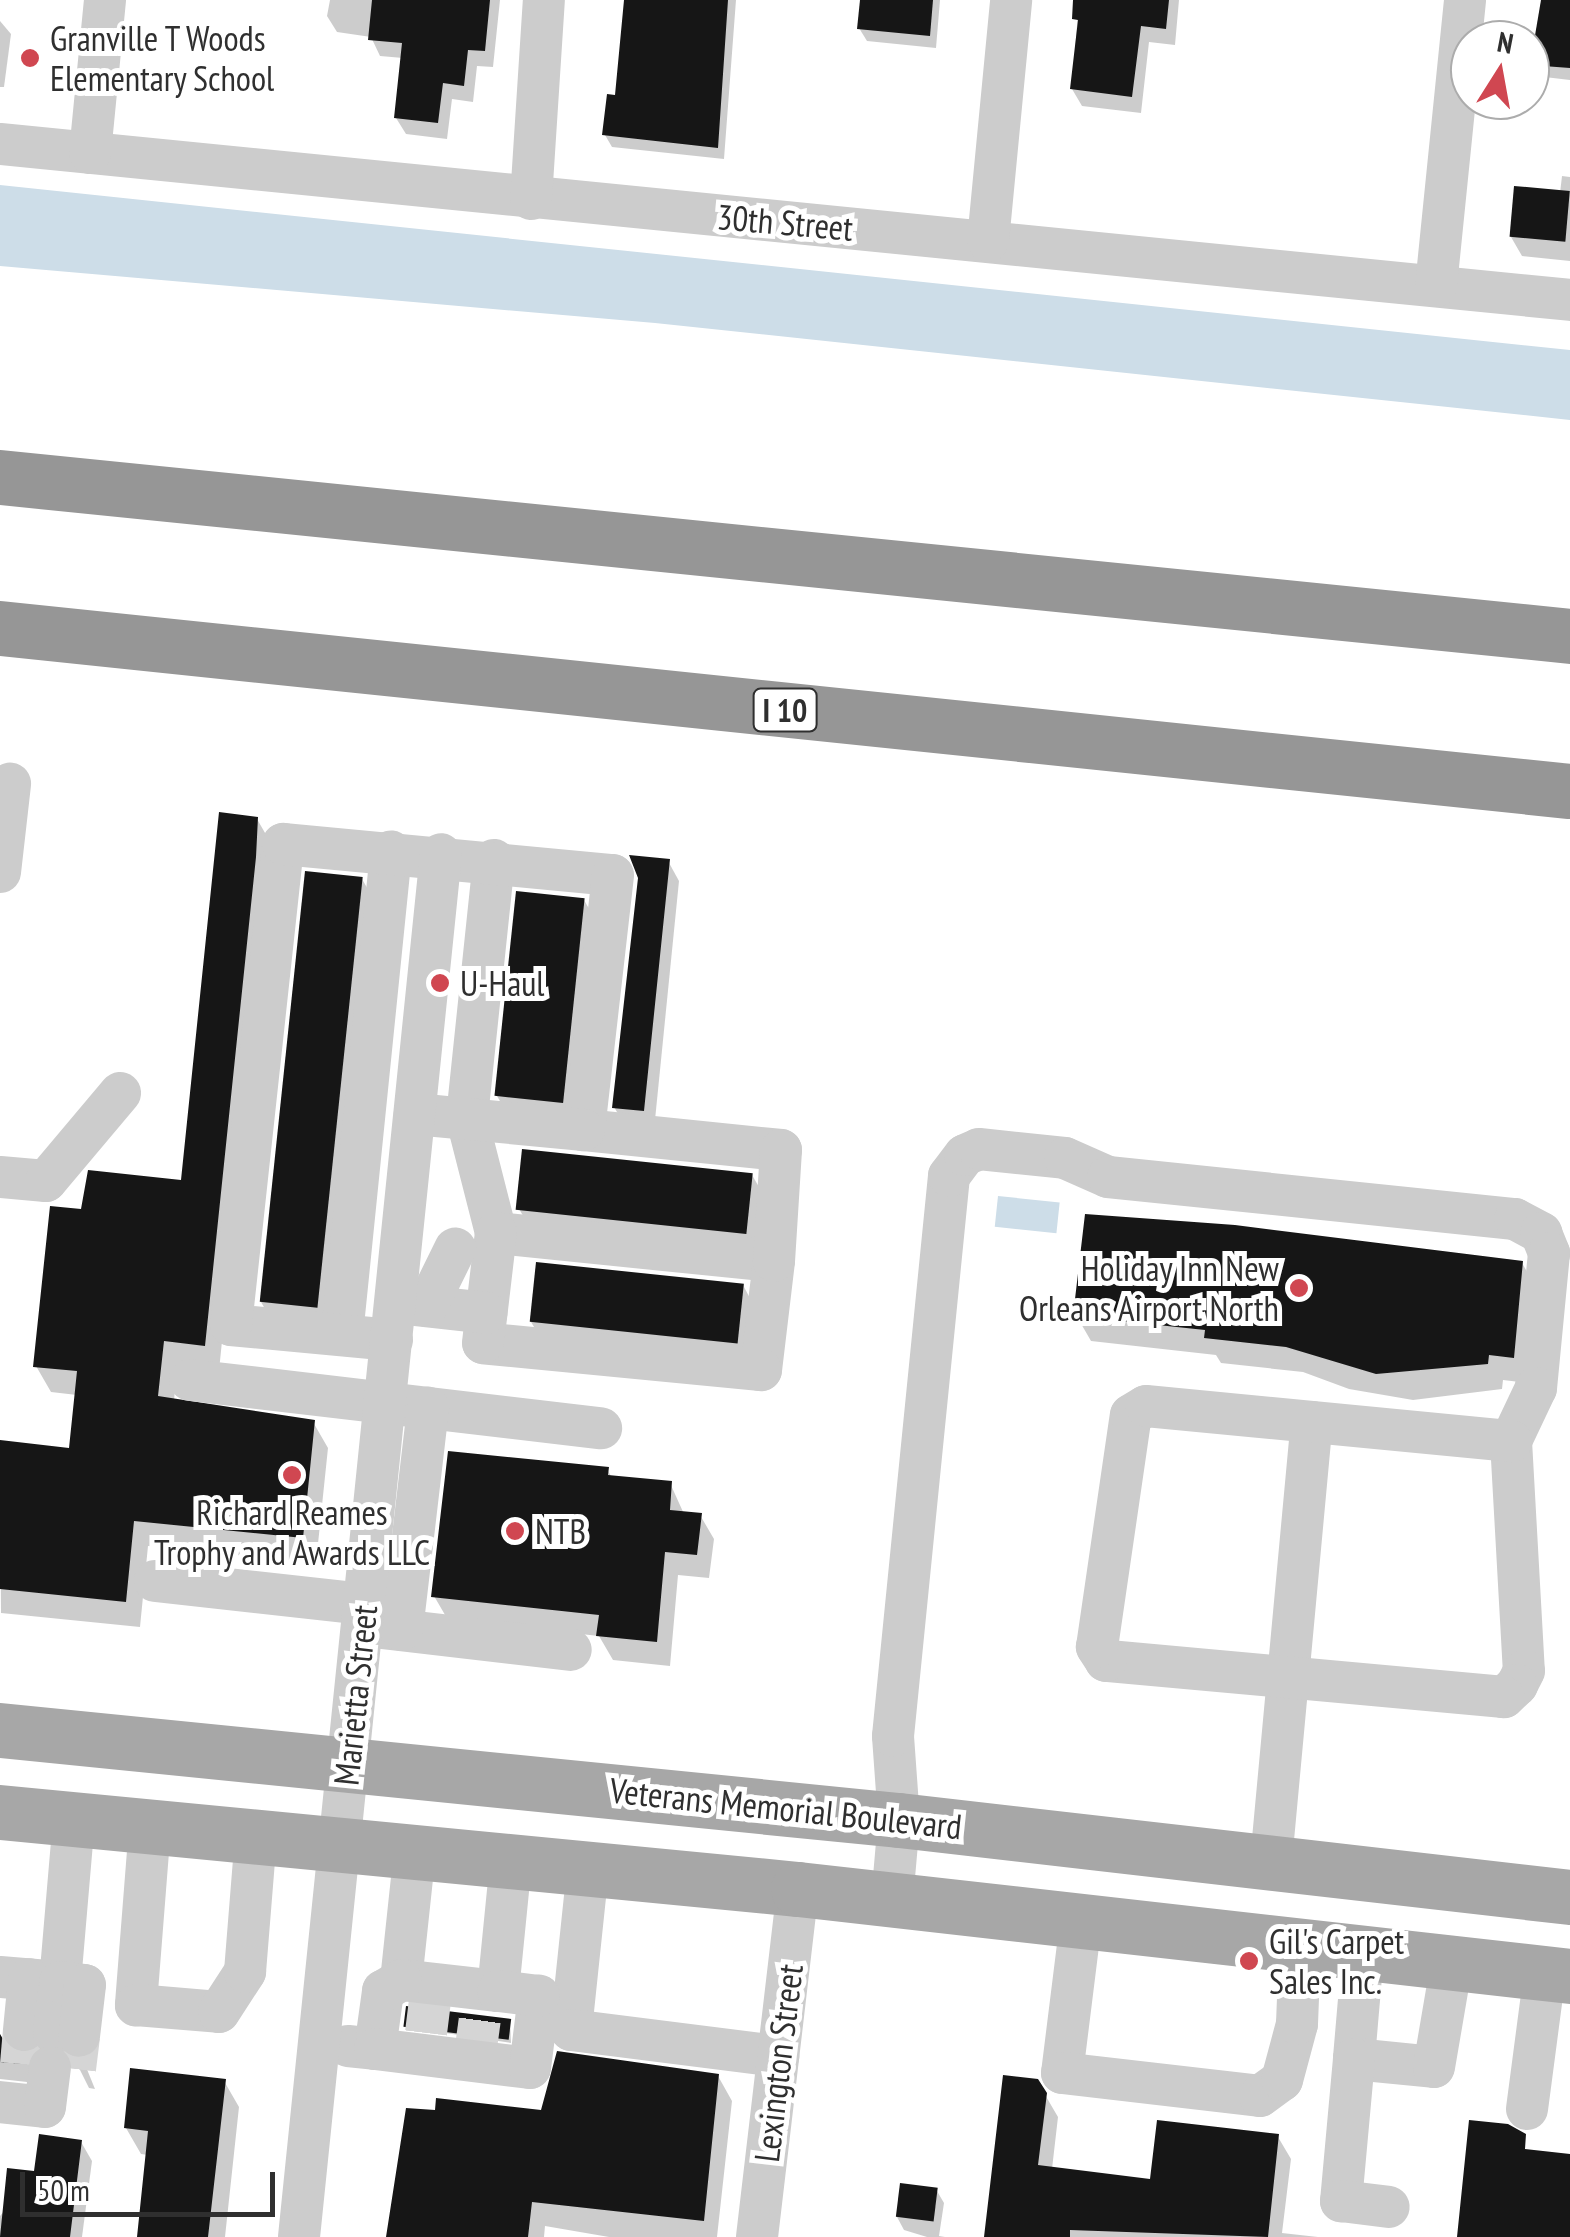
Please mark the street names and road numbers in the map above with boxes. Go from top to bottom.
street label: 30th Street [715,195,855,249]
road number: I 10 [752,683,818,737]
street label: Marietta Street [325,1603,385,1787]
street label: Veterans Memorial Boulevard [608,1769,964,1847]
street label: Lexington Street [745,1962,811,2164]

